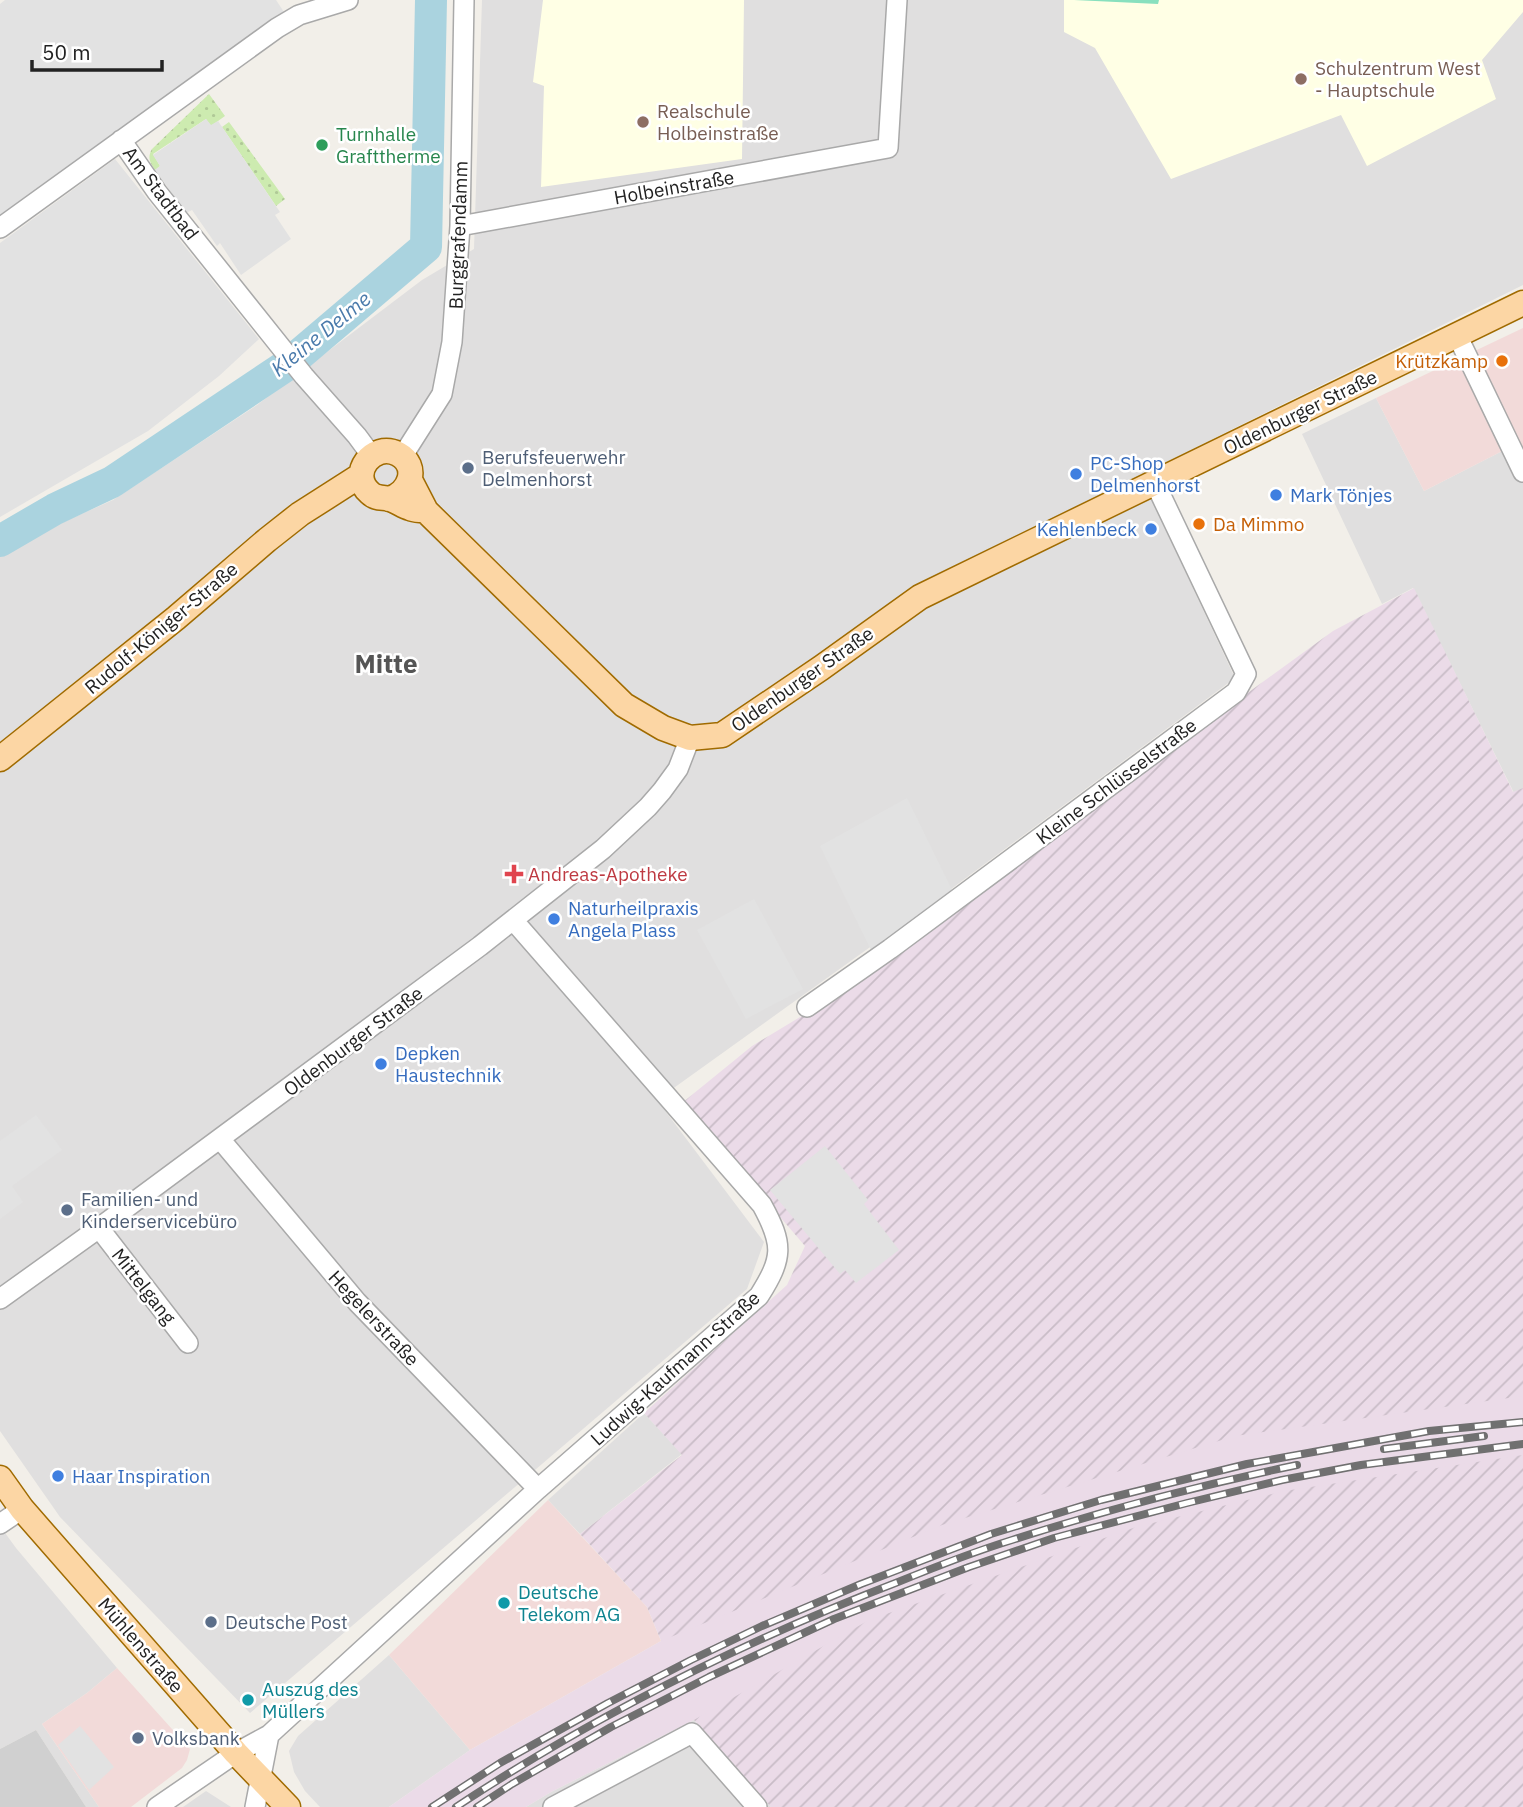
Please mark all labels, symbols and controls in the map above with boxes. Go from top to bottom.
scale bar [32,28,161,72]
text: 50 m [42,38,91,66]
place label: Schulzentrum West - Hauptschule [1315,56,1481,102]
marker: Schulzentrum West - Hauptschule [1293,71,1309,87]
place label: Realschule Holbeinstraße [657,99,779,145]
marker: Realschule Holbeinstraße [635,114,651,130]
place label: Turnhalle Grafttherme [336,122,441,168]
marker: Turnhalle Grafttherme [314,137,330,153]
street label: Am Stadtbad [118,141,204,245]
street label: Burggrafendamm [443,160,473,310]
street label: Holbeinstraße [612,165,736,209]
water label: Kleine Delme [265,284,376,382]
place label: Krützkamp [1395,349,1488,373]
marker: Krützkamp [1494,353,1510,369]
street label: Oldenburger Straße [1219,364,1381,460]
place label: Berufsfeuerwehr Delmenhorst [482,445,625,491]
place label: PC-Shop Delmenhorst [1090,451,1200,497]
marker: Berufsfeuerwehr Delmenhorst [460,460,476,476]
marker: PC-Shop Delmenhorst [1068,466,1084,482]
place label: Mark Tönjes [1290,483,1393,507]
marker: Mark Tönjes [1268,487,1284,503]
place label: Da Mimmo [1213,512,1304,536]
marker: Da Mimmo [1191,516,1207,532]
place label: Kehlenbeck [1037,517,1137,541]
marker: Kehlenbeck [1143,521,1159,537]
street label: Rudolf-Königer-Straße [79,557,243,699]
street label: Oldenburger Straße [726,621,878,737]
district label: Mitte [354,646,418,680]
street label: Kleine Schlüsselstraße [1031,713,1201,849]
place label: Andreas-Apotheke [528,862,688,886]
marker: Andreas-Apotheke [506,866,522,882]
place label: Naturheilpraxis Angela Plass [568,896,699,942]
marker: Naturheilpraxis Angela Plass [546,911,562,927]
street label: Oldenburger Straße [279,981,427,1101]
place label: Depken Haustechnik [395,1041,501,1087]
marker: Depken Haustechnik [373,1056,389,1072]
place label: Familien- und Kinderservicebüro [81,1187,237,1233]
marker: Familien- und Kinderservicebüro [59,1202,75,1218]
street label: Mittelgang [107,1243,181,1329]
street label: Hegelerstraße [324,1265,424,1371]
street label: Ludwig-Kaufmann-Straße [585,1286,765,1450]
place label: Haar Inspiration [72,1464,211,1488]
marker: Haar Inspiration [50,1468,66,1484]
place label: Deutsche Telekom AG [518,1580,620,1626]
street label: Mühlenstraße [93,1592,189,1698]
marker: Deutsche Telekom AG [496,1595,512,1611]
place label: Deutsche Post [225,1610,348,1634]
marker: Deutsche Post [203,1614,219,1630]
place label: Auszug des Müllers [262,1677,359,1723]
marker: Auszug des Müllers [240,1692,256,1708]
place label: Volksbank [152,1726,240,1750]
marker: Volksbank [130,1730,146,1746]

